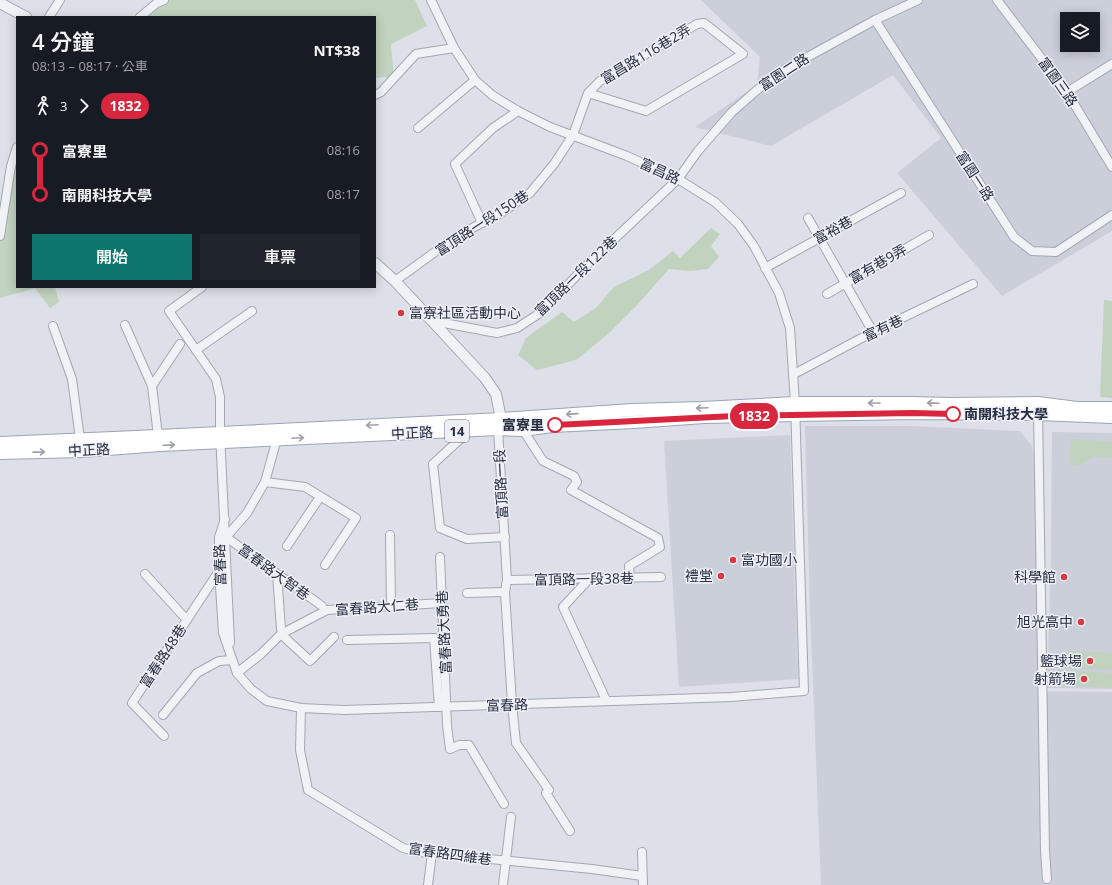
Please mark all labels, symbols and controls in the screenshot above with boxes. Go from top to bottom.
map controls [1060,12,1100,52]
button: layers [1060,12,1100,52]
street label: 富昌路116巷2弄 [597,19,694,88]
text: 4 分鐘 [32,26,94,56]
text: NT$38 [313,40,360,60]
street label: 富園二路 [755,48,812,95]
street label: 富園三路 [1035,53,1082,110]
text: 08:13 – 08:17 · 公車 [32,57,148,75]
icon: walk [32,95,54,117]
icon: forward [73,95,95,117]
text: 1832 [109,96,141,115]
text: 3 [60,97,67,115]
text: 富寮里 [62,141,107,161]
text: 08:16 [327,141,360,159]
street label: 富園一路 [952,147,999,204]
street label: 富昌路 [637,153,683,188]
text: 南開科技大學 [62,185,152,205]
text: 08:17 [327,185,360,203]
street label: 富頂路一段150巷 [431,185,532,260]
street label: 富裕巷 [810,211,856,248]
street label: 富頂路一段122巷 [530,231,621,320]
button: 開始 [32,234,192,280]
button: 車票 [200,234,360,280]
street label: 富有巷9弄 [845,239,910,288]
place label: 富寮社區活動中心 [409,303,521,322]
marker: 富寮社區活動中心 [396,308,406,318]
street label: 富有巷 [860,310,906,345]
one-way arrow [868,399,881,407]
one-way arrow [927,400,940,407]
line badge: 1832 [726,403,782,429]
one-way arrow [696,404,709,412]
place label: 南開科技大學 [964,404,1048,423]
text: 1832 [738,406,770,425]
marker: 南開科技大學 [945,406,961,422]
one-way arrow [566,411,579,418]
place label: 富寮里 [502,415,544,434]
marker: 富寮里 [547,417,563,433]
road number: 14 [445,420,469,442]
one-way arrow [366,422,379,429]
street label: 中正路 [391,422,433,443]
one-way arrow [291,434,304,442]
street label: 中正路 [68,439,110,460]
one-way arrow [162,441,175,449]
one-way arrow [32,448,45,456]
street label: 富頂路一段 [489,449,512,519]
street label: 富春路大智巷 [235,539,314,604]
street label: 富春路 [209,544,230,586]
place label: 富功國小 [741,550,797,569]
marker: 富功國小 [728,555,738,565]
place label: 禮堂 [685,566,713,585]
place label: 科學館 [1014,567,1056,586]
street label: 富頂路一段38巷 [534,568,634,589]
marker: 禮堂 [716,571,726,581]
marker: 科學館 [1059,572,1069,582]
street label: 富春路大勇巷 [432,590,455,674]
street label: 富春路大仁巷 [334,594,420,619]
place label: 旭光高中 [1017,612,1073,631]
marker: 旭光高中 [1076,617,1086,627]
street label: 富春路48巷 [135,620,190,691]
place label: 籃球場 [1040,651,1082,670]
marker: 籃球場 [1085,656,1095,666]
place label: 射箭場 [1034,669,1076,688]
marker: 射箭場 [1079,674,1089,684]
street label: 富春路 [486,694,528,715]
street label: 富春路四維巷 [407,838,493,869]

